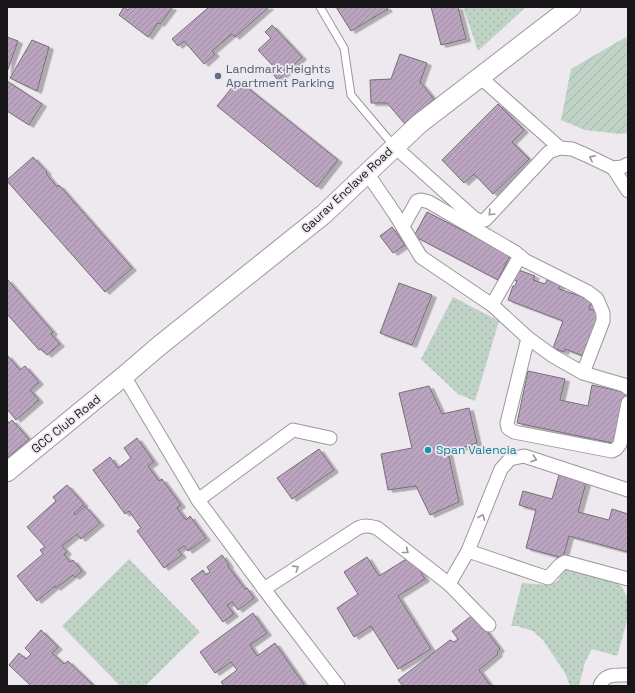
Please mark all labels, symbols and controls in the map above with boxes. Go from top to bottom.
place label: Landmark Heights Apartment Parking [226,61,334,91]
marker: Landmark Heights Apartment Parking [213,71,223,81]
street label: Gaurav Enclave Road [298,144,396,236]
one-way arrow [589,155,597,163]
one-way arrow [488,208,496,216]
street label: GCC Club Road [28,391,104,457]
place label: Span Valencia [436,442,517,458]
marker: Span Valencia [423,445,433,455]
one-way arrow [531,454,538,463]
one-way arrow [477,513,485,520]
one-way arrow [401,546,408,553]
one-way arrow [292,565,299,573]

